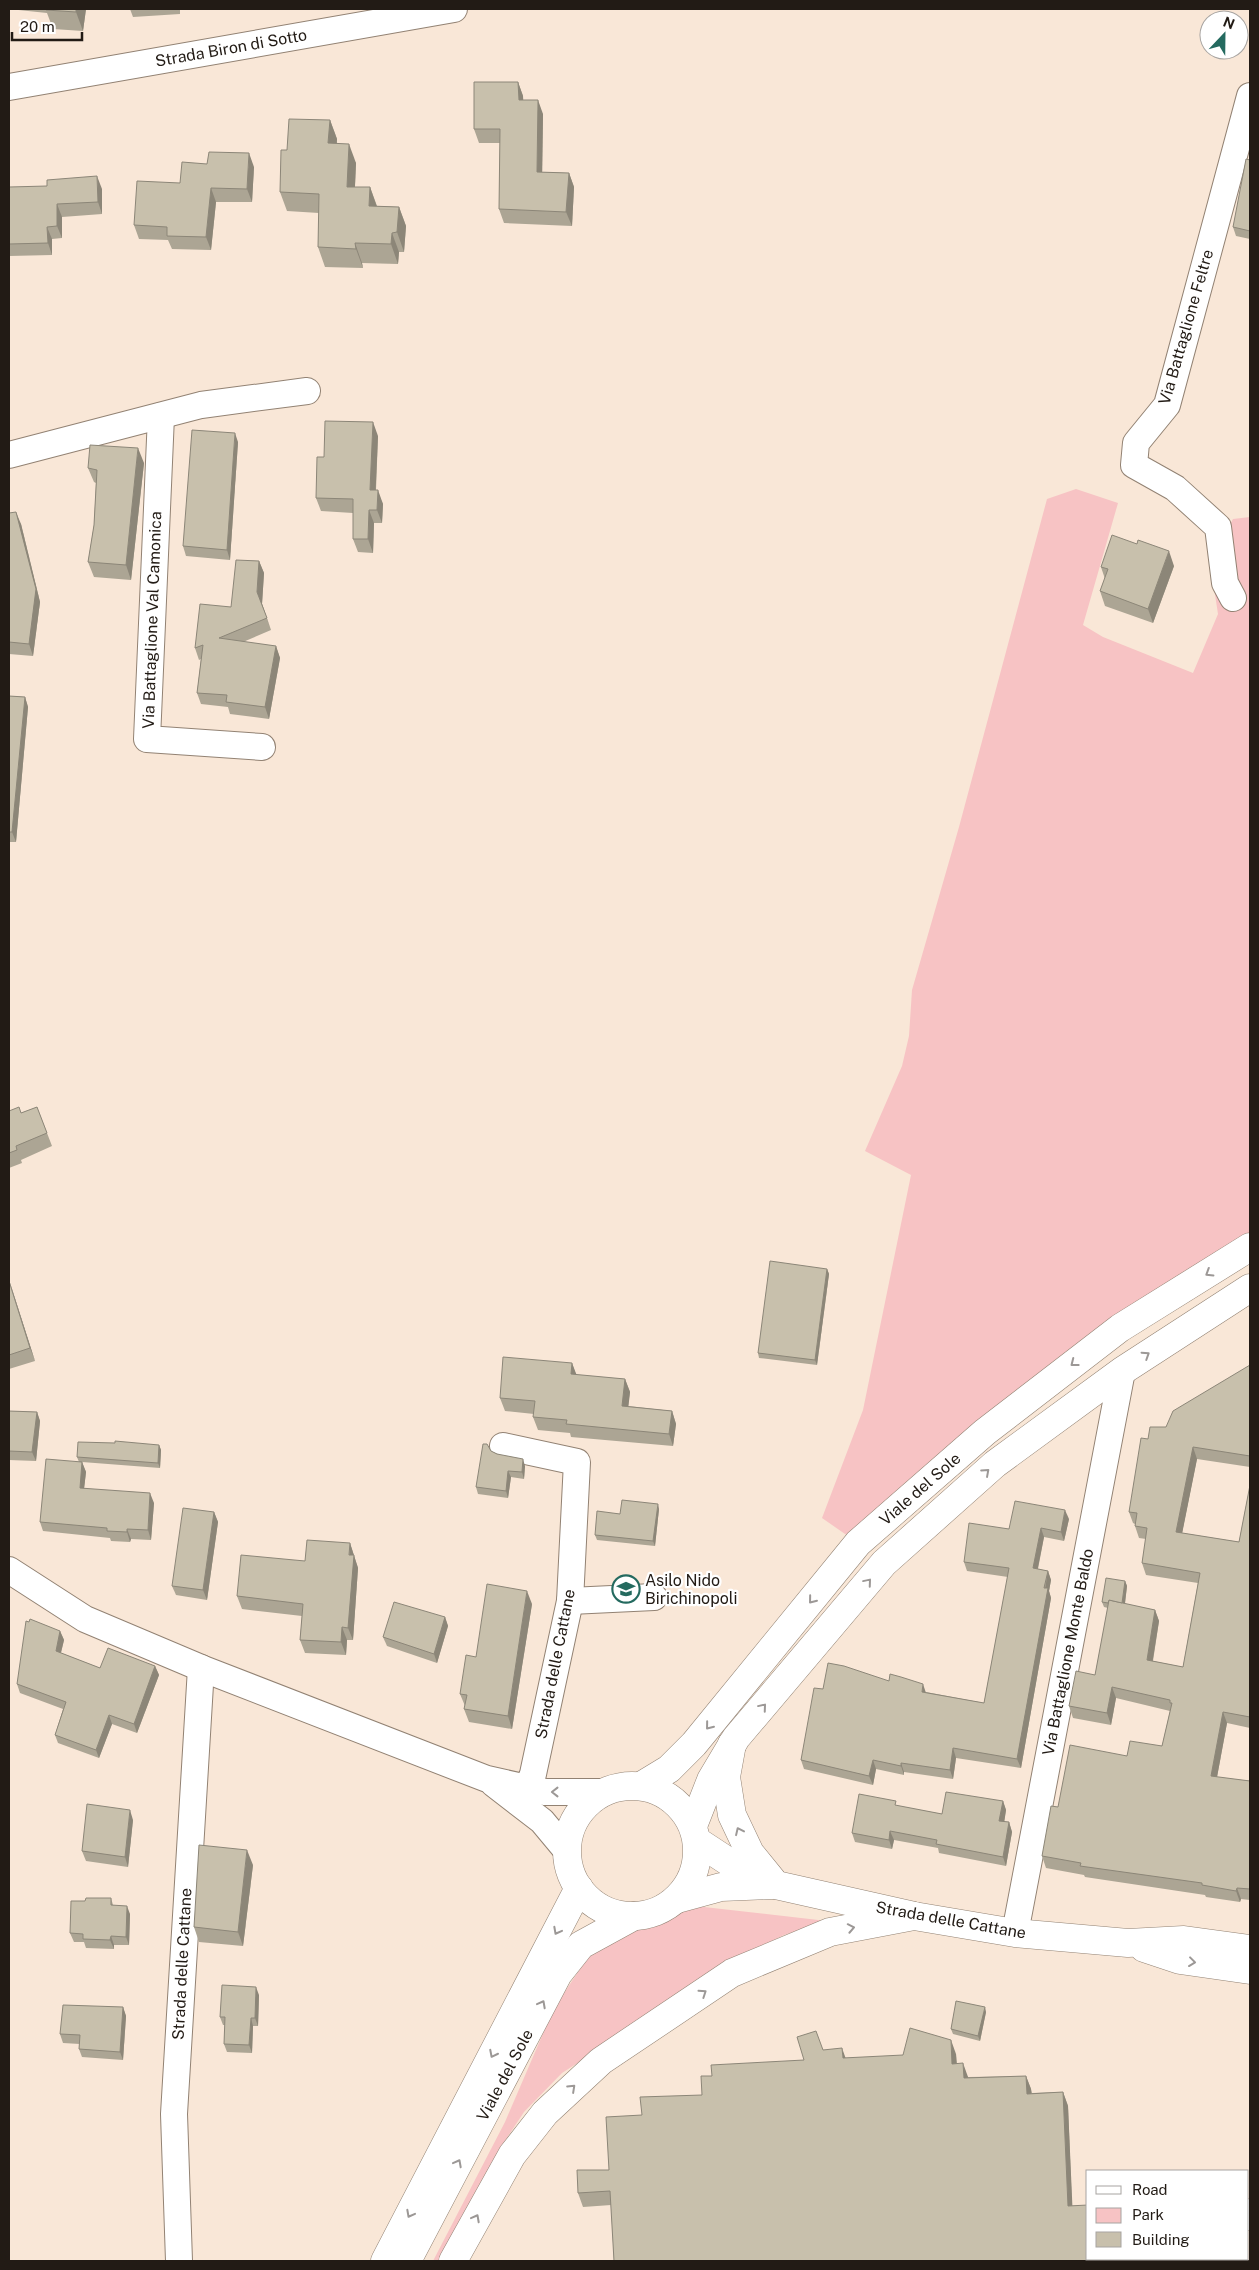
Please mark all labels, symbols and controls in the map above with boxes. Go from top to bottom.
scale bar [12,10,82,42]
north arrow [1199,10,1249,60]
text: N [1221,13,1237,32]
text: 20 m [20,18,55,35]
street label: Strada Biron di Sotto [154,25,308,71]
street label: Via Battaglione Feltre [1155,247,1217,407]
street label: Via Battaglione Val Camonica [139,511,165,729]
one-way arrow [1205,1267,1214,1276]
one-way arrow [1140,1352,1149,1362]
one-way arrow [1071,1358,1080,1366]
street label: Viale del Sole [876,1449,964,1529]
one-way arrow [981,1469,990,1478]
street label: Via Battaglione Monte Baldo [1039,1547,1097,1757]
place label: Asilo Nido Birichinopoli [645,1571,737,1608]
school or university icon: Asilo Nido Birichinopoli [611,1574,641,1604]
one-way arrow [862,1579,871,1588]
street label: Strada delle Cattane [531,1587,579,1741]
one-way arrow [809,1594,817,1603]
one-way arrow [757,1703,766,1712]
one-way arrow [707,1720,715,1729]
one-way arrow [551,1787,559,1797]
one-way arrow [735,1827,745,1836]
street label: Strada delle Cattane [169,1888,195,2040]
street label: Strada delle Cattane [874,1897,1028,1943]
one-way arrow [846,1924,855,1934]
one-way arrow [553,1926,563,1935]
one-way arrow [1187,1956,1196,1966]
one-way arrow [697,1990,706,1999]
one-way arrow [536,2000,546,2009]
street label: Viale del Sole [473,2026,537,2124]
one-way arrow [489,2049,499,2058]
one-way arrow [566,2085,575,2094]
one-way arrow [452,2159,462,2168]
legend [1086,2170,1249,2260]
text: Road [1132,2181,1168,2198]
text: Park [1132,2206,1164,2223]
one-way arrow [406,2208,416,2217]
one-way arrow [470,2214,480,2223]
text: Building [1132,2231,1190,2248]

